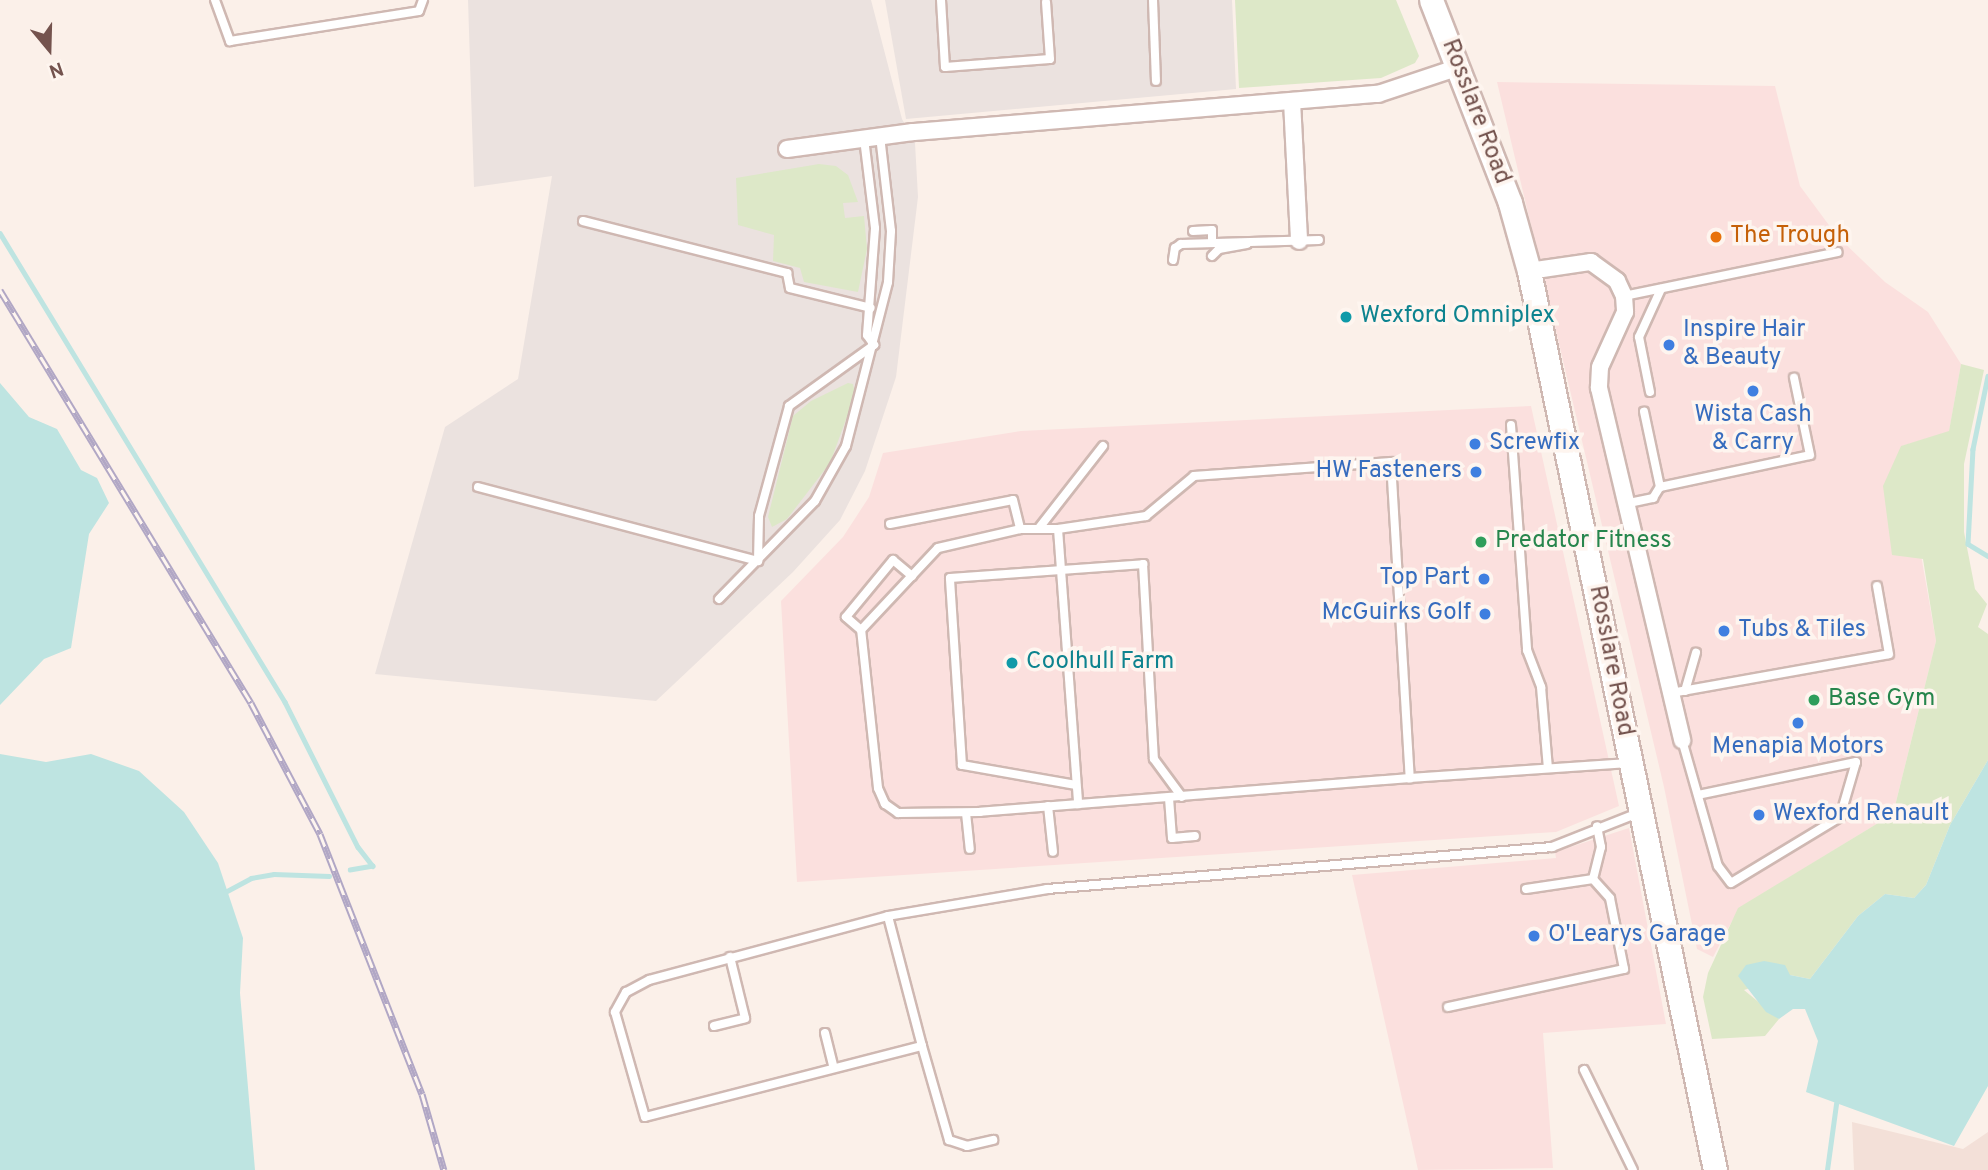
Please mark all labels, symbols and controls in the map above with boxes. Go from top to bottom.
north arrow [14,14,84,84]
street label: Rosslare Road [1434,35,1516,189]
text: N [45,55,66,82]
place label: The Trough [1730,223,1851,251]
marker: The Trough [1708,229,1724,245]
place label: Wexford Omniplex [1360,303,1555,331]
marker: Wexford Omniplex [1338,309,1354,325]
place label: Inspire Hair & Beauty [1683,317,1806,373]
marker: Inspire Hair & Beauty [1661,337,1677,353]
marker: Wista Cash & Carry [1745,383,1761,399]
place label: Wista Cash & Carry [1694,402,1812,458]
place label: Screwfix [1489,430,1580,458]
marker: Screwfix [1467,436,1483,452]
place label: HW Fasteners [1315,458,1462,486]
marker: HW Fasteners [1468,464,1484,480]
place label: Predator Fitness [1495,528,1672,556]
marker: Predator Fitness [1473,534,1489,550]
place label: Top Part [1379,565,1470,593]
marker: Top Part [1476,571,1492,587]
street label: Rosslare Road [1581,583,1639,739]
place label: McGuirks Golf [1321,600,1471,628]
marker: McGuirks Golf [1477,606,1493,622]
place label: Tubs & Tiles [1738,617,1867,645]
marker: Tubs & Tiles [1716,623,1732,639]
place label: Coolhull Farm [1026,649,1174,677]
marker: Coolhull Farm [1004,655,1020,671]
place label: Base Gym [1828,686,1935,714]
marker: Base Gym [1806,692,1822,708]
marker: Menapia Motors [1790,715,1806,731]
place label: Menapia Motors [1712,734,1884,762]
place label: Wexford Renault [1773,801,1949,829]
marker: Wexford Renault [1751,807,1767,823]
place label: O'Learys Garage [1548,922,1726,950]
marker: O'Learys Garage [1526,928,1542,944]

